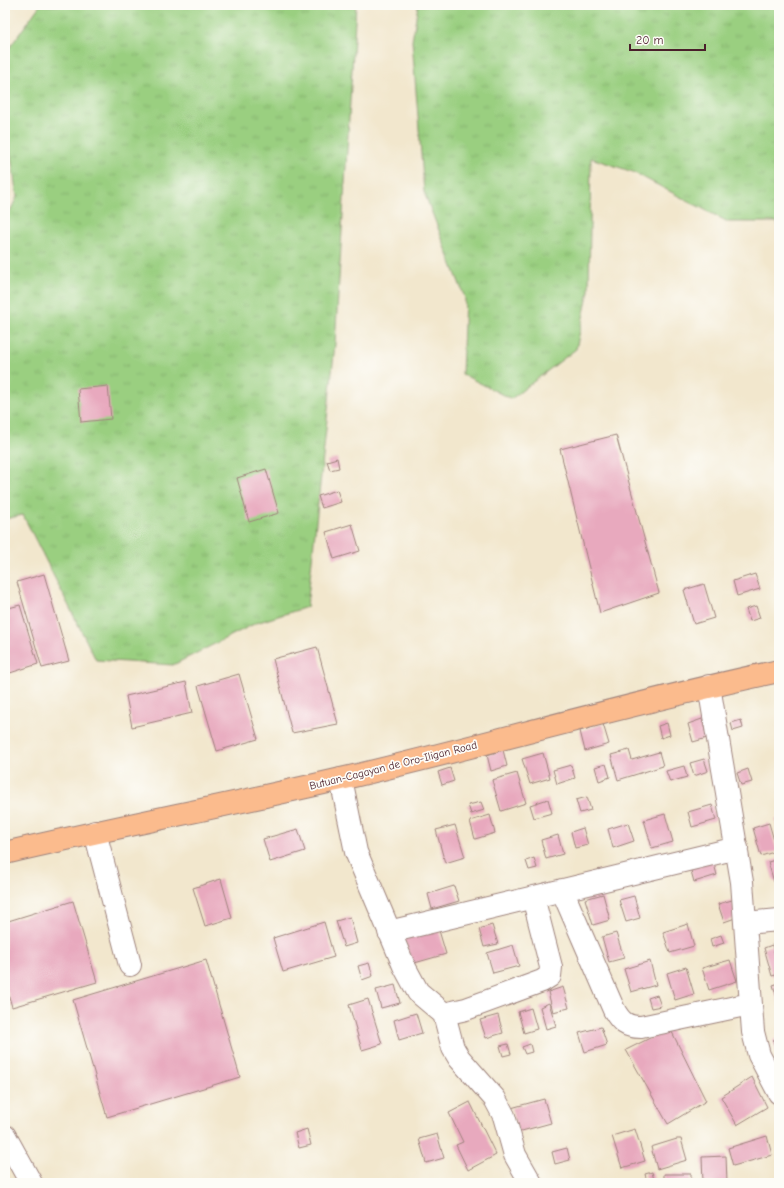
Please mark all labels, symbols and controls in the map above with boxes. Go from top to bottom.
scale bar [630,26,705,52]
text: 20 m [636,33,664,47]
street label: Butuan-Cagayan de Oro-Iligan Road [308,738,478,793]

